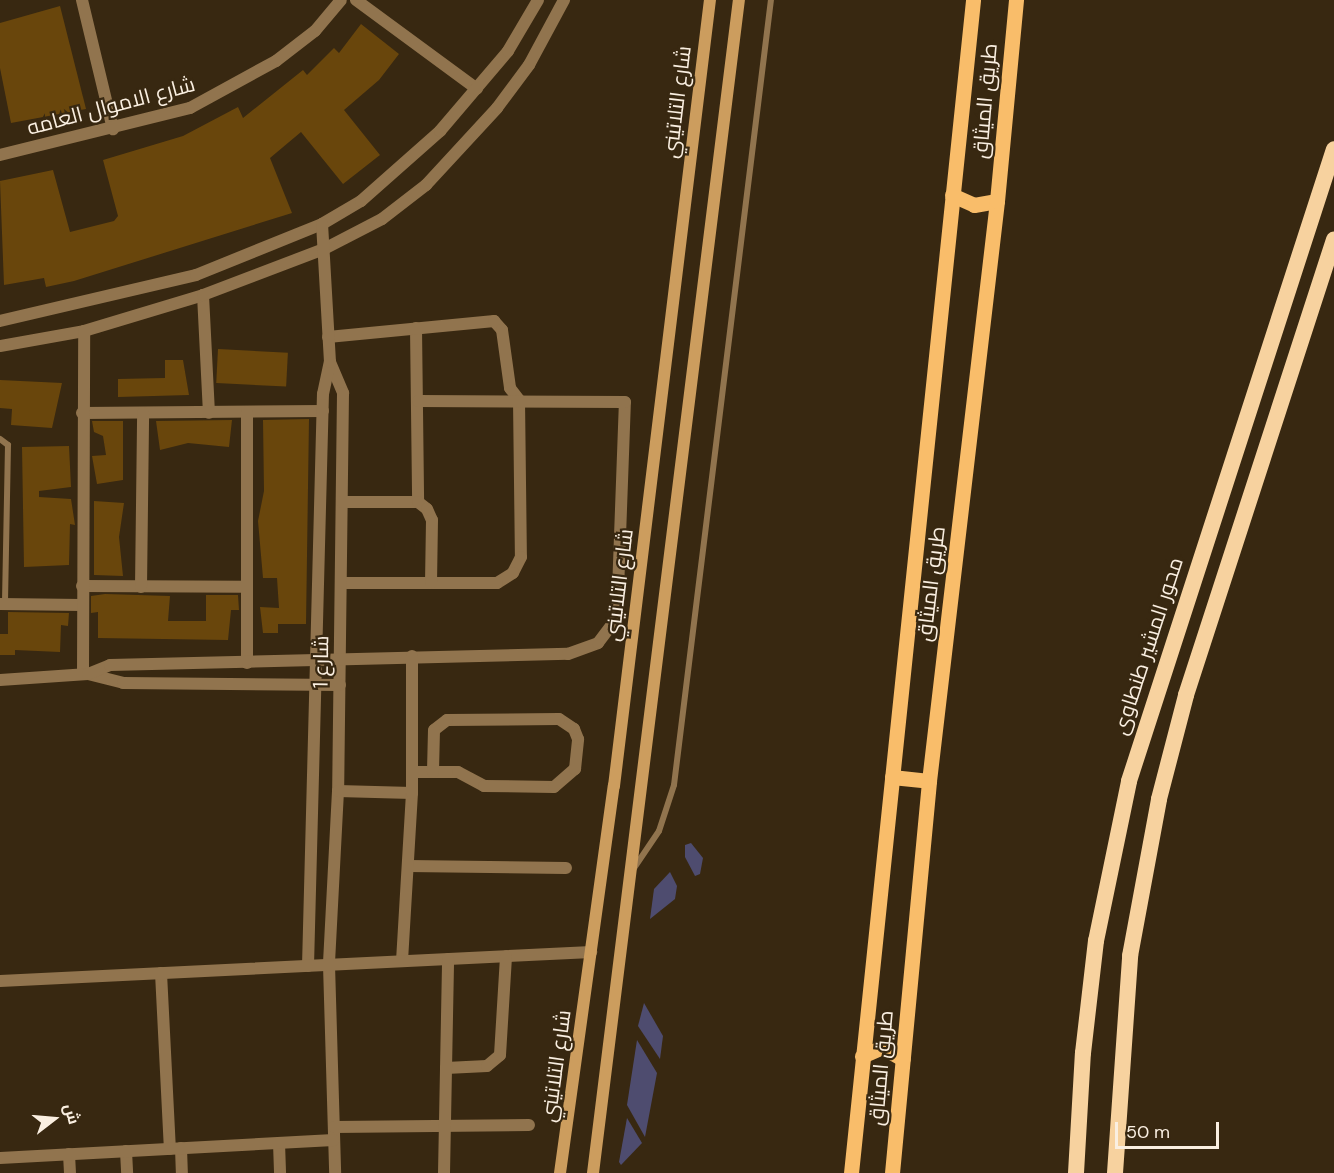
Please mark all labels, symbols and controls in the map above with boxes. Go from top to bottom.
street label: طريق الميثاق [967,42,1003,160]
street label: شارع التلاتيني [658,44,696,160]
street label: شارع الاموال العامه [24,71,198,141]
street label: طريق الميثاق [911,525,951,643]
street label: شارع التلاتيني [600,527,638,643]
street label: محور المشير طنطاوى [1107,554,1189,738]
street label: شارع 1 [308,635,334,689]
street label: شارع التلاتيني [536,1008,576,1124]
street label: طريق الميثاق [863,1009,899,1127]
north arrow [24,1089,84,1149]
text: ش [59,1101,85,1127]
scale bar [1118,1110,1222,1148]
text: 50 m [1126,1120,1170,1144]

